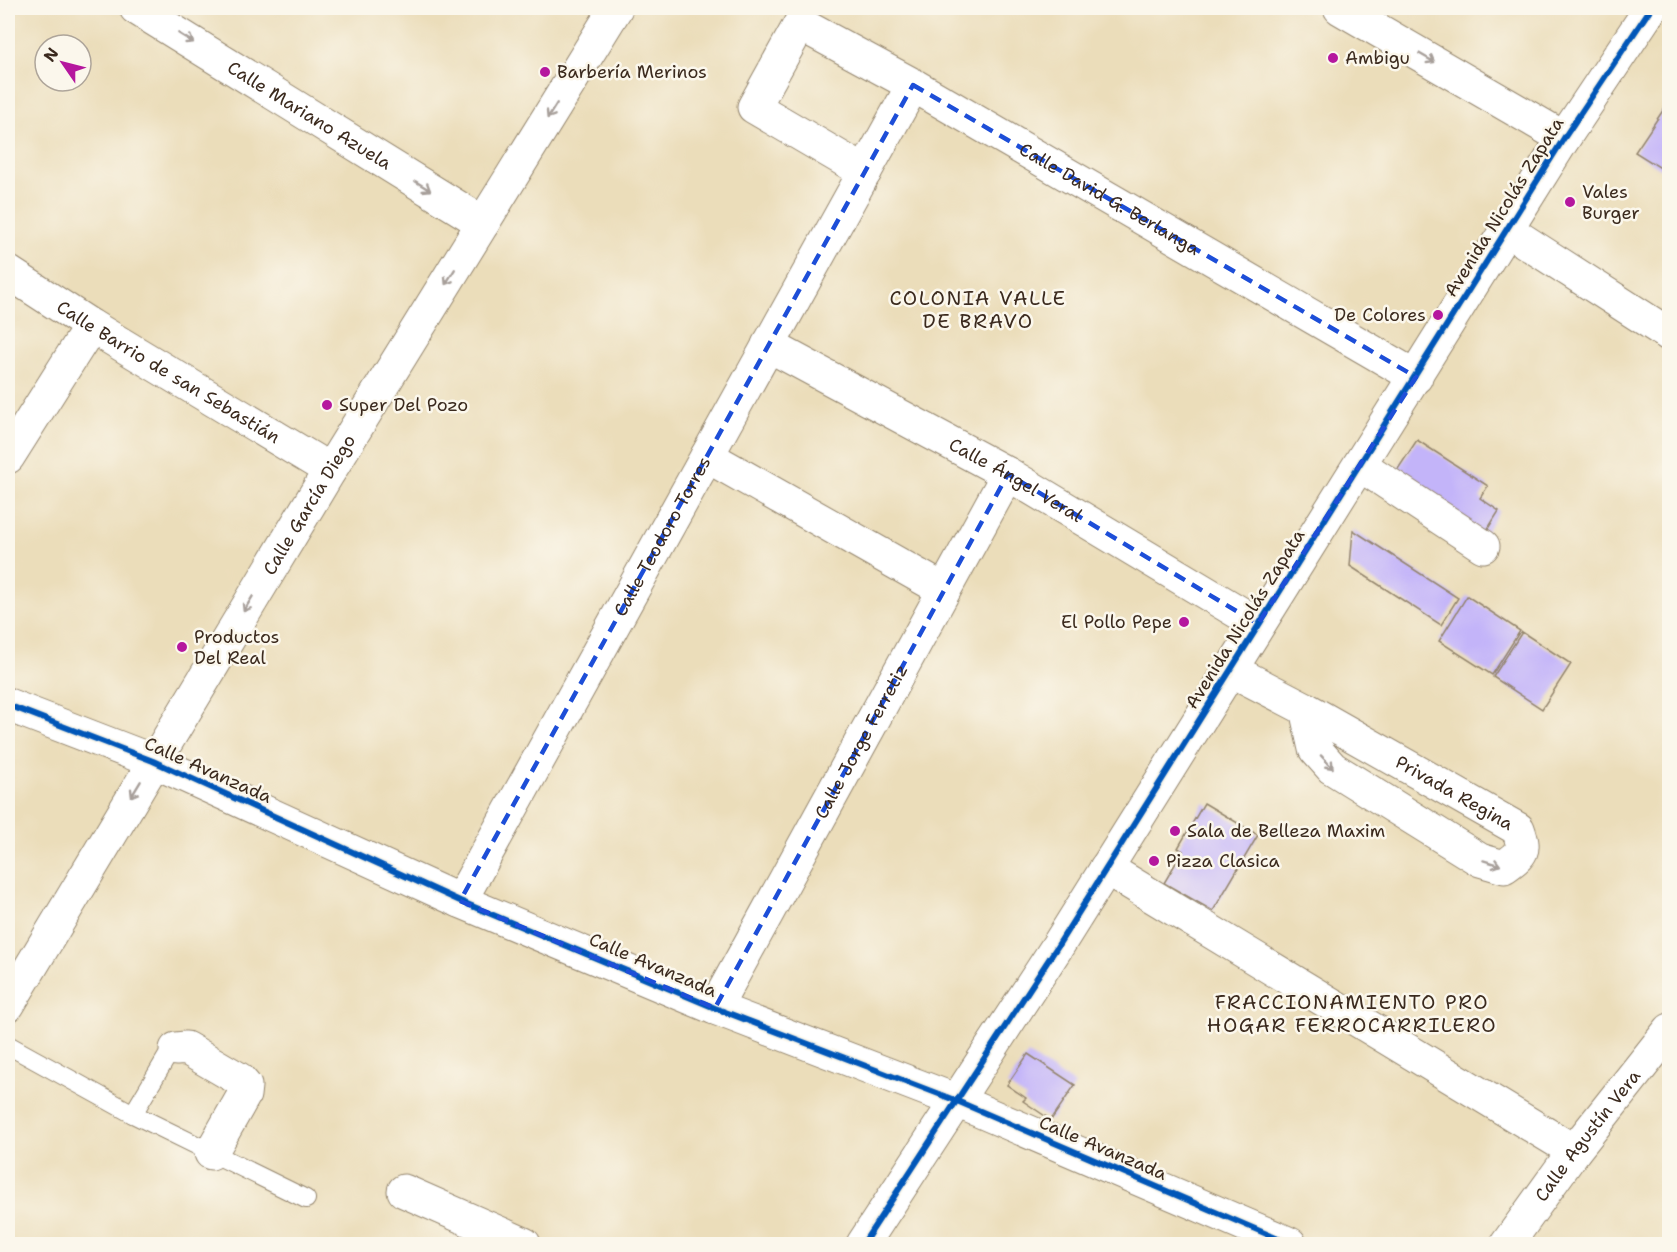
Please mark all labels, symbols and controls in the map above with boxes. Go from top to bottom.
north arrow [33,33,93,93]
one-way arrow [177,33,194,45]
text: N [39,43,63,66]
place label: Ambigu [1345,46,1410,70]
marker: Ambigu [1326,51,1340,65]
one-way arrow [1418,52,1435,64]
street label: Calle Mariano Azuela [223,56,396,175]
place label: Barbería Merinos [557,60,707,84]
marker: Barbería Merinos [538,65,552,79]
one-way arrow [546,102,558,119]
street label: Avenida Nicolás Zapata [1439,113,1569,301]
street label: Calle David G. Berlanga [1015,137,1204,261]
one-way arrow [414,180,431,192]
place label: Vales Burger [1582,180,1640,225]
marker: Vales Burger [1563,195,1577,209]
one-way arrow [443,268,455,285]
district label: COLONIA VALLE DE BRAVO [889,285,1067,334]
street label: Calle Barrio de san Sebastián [52,295,284,449]
place label: De Colores [1334,303,1426,327]
marker: De Colores [1431,308,1445,322]
place label: Super Del Pozo [339,393,468,417]
marker: Super Del Pozo [320,398,334,412]
street label: Calle García Diego [258,430,361,579]
street label: Calle Ángel Veral [945,432,1087,528]
street label: Calle Teodoro Torres [608,452,716,621]
street label: Avenida Nicolás Zapata [1180,525,1310,713]
one-way arrow [242,595,254,612]
place label: El Pollo Pepe [1061,610,1172,634]
marker: El Pollo Pepe [1177,615,1191,629]
place label: Productos Del Real [194,625,280,670]
marker: Productos Del Real [175,640,189,654]
street label: Calle Jorge Ferretiz [809,660,913,823]
street label: Calle Avanzada [141,731,275,809]
street label: Privada Regina [1391,750,1518,836]
one-way arrow [1320,754,1334,769]
one-way arrow [130,780,142,797]
place label: Sala de Belleza Maxim [1187,819,1385,843]
marker: Sala de Belleza Maxim [1168,824,1182,838]
place label: Pizza Clasica [1166,849,1280,873]
marker: Pizza Clasica [1147,854,1161,868]
one-way arrow [1482,859,1501,870]
street label: Calle Avanzada [585,927,721,1003]
district label: FRACCIONAMIENTO PRO HOGAR FERROCARRILERO [1207,989,1497,1038]
street label: Calle Agustín Vera [1529,1065,1646,1207]
street label: Calle Avanzada [1035,1110,1171,1186]

